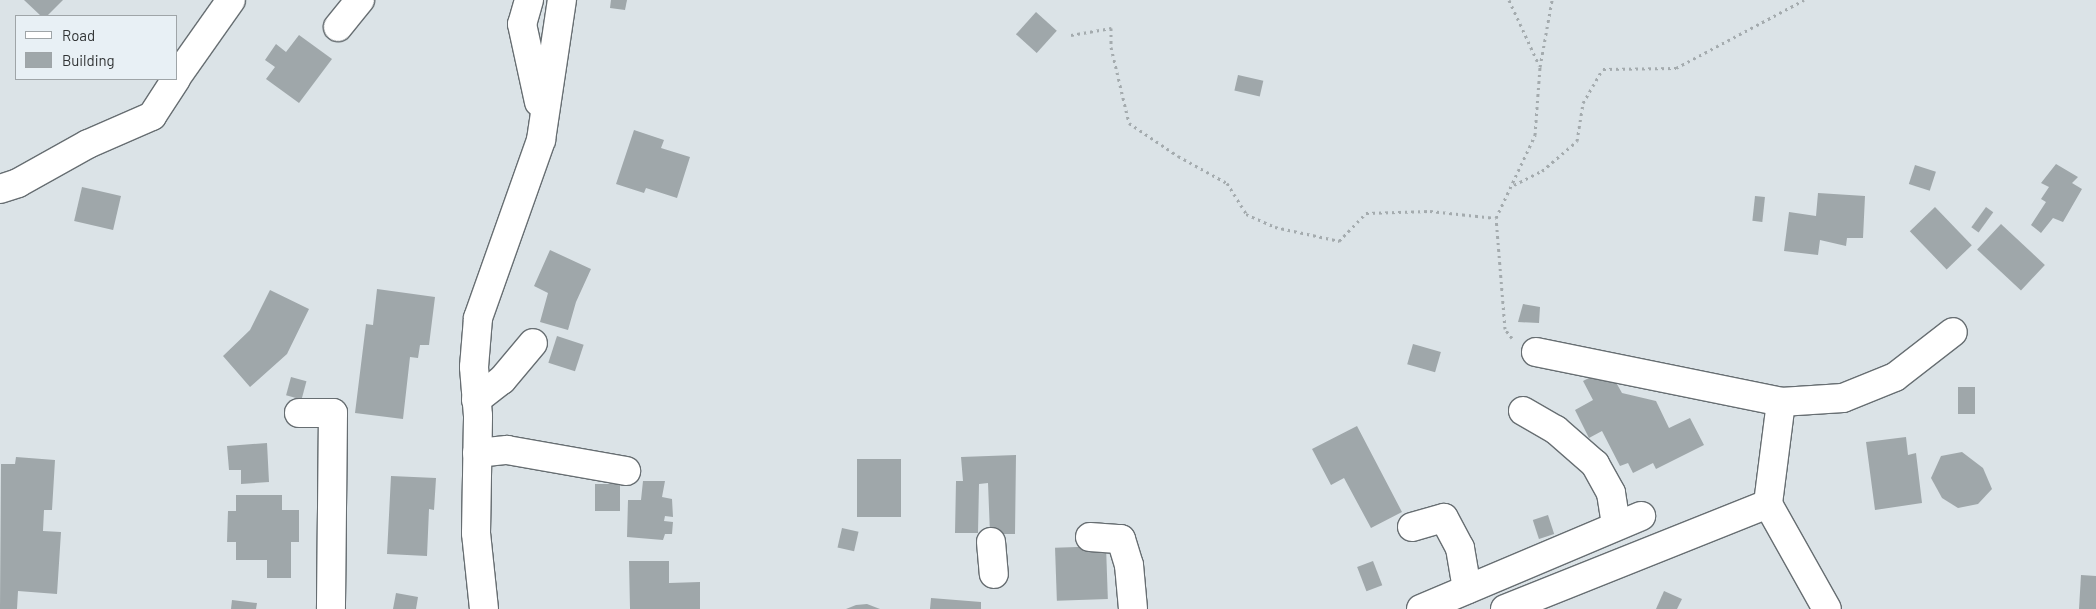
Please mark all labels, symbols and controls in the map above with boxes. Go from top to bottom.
legend [15,15,178,80]
text: Road [62,26,95,44]
text: Building [62,51,115,69]

